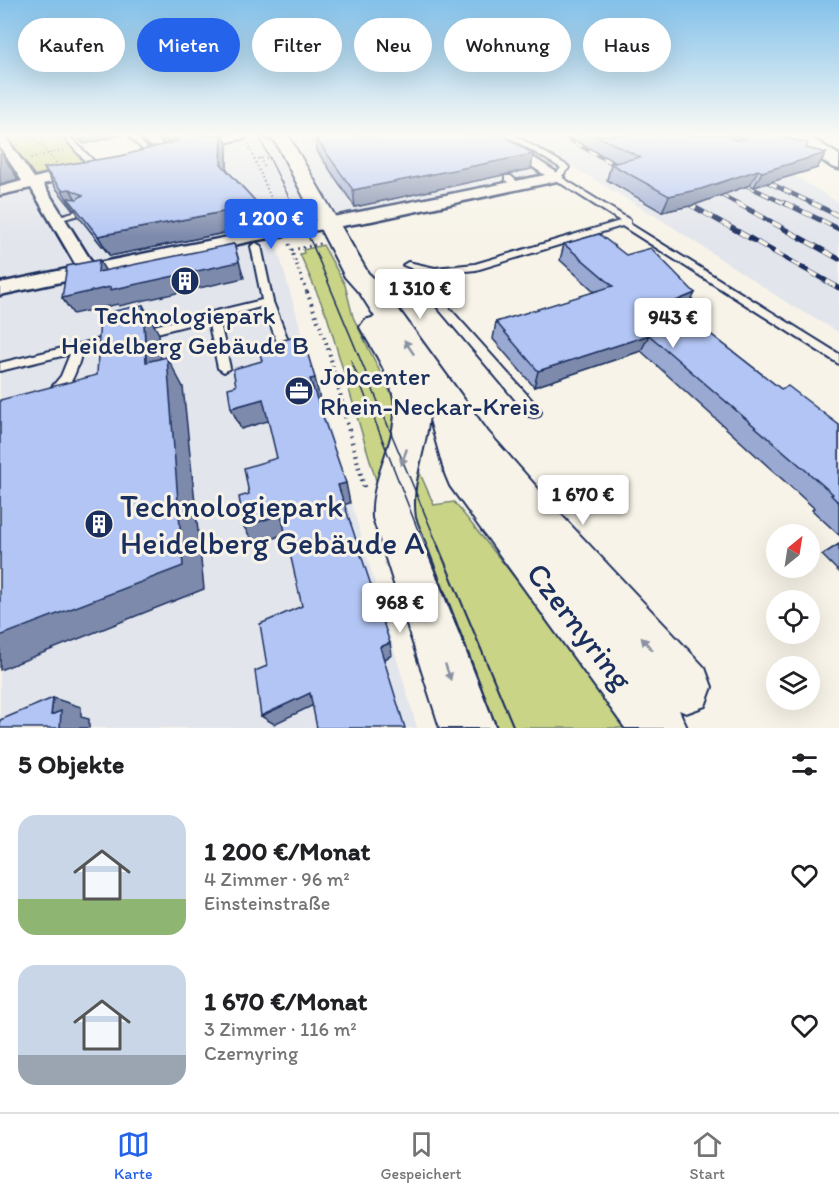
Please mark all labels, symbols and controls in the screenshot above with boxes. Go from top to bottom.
chip: Kaufen [18,18,125,72]
chip: Mieten [137,18,240,72]
chip: Filter [252,18,342,72]
chip: Neu [354,18,432,72]
chip: Wohnung [444,18,571,72]
chip: Haus [583,18,671,72]
pin: 1 200 € [216,199,326,250]
text: 1 200 € [239,206,303,230]
building icon: Technologiepark Heidelberg Gebäude B [169,265,201,297]
pin: 1 310 € [365,269,475,320]
text: 1 310 € [389,276,451,300]
pin: 943 € [631,298,715,349]
place label: Technologiepark Heidelberg Gebäude B [61,299,309,361]
text: 943 € [648,305,698,329]
one-way arrow [404,339,415,355]
place label: Jobcenter Rhein-Neckar-Kreis [320,360,540,422]
office icon: Jobcenter Rhein-Neckar-Kreis [283,375,315,407]
one-way arrow [399,448,408,466]
pin: 1 670 € [528,475,638,526]
text: 1 670 € [552,482,614,506]
place label: Technologiepark Heidelberg Gebäude A [120,487,425,562]
building icon: Technologiepark Heidelberg Gebäude A [83,508,115,540]
north arrow [766,524,820,578]
map controls [766,524,820,710]
street label: Czernyring [519,555,642,698]
pin: 968 € [358,583,442,634]
text: 968 € [376,590,424,614]
button: locate [766,590,820,644]
one-way arrow [640,636,654,651]
button: layers [766,656,820,710]
one-way arrow [444,664,454,682]
text: 5 Objekte [18,748,124,780]
icon: filters [788,748,821,781]
text: 1 200 €/Monat [204,835,370,867]
icon: home [66,839,138,911]
icon: heart [788,859,821,892]
text: 4 Zimmer · 96 m² [204,867,350,891]
text: Einsteinstraße [204,891,330,915]
text: 1 670 €/Monat [204,985,367,1017]
icon: home [66,989,138,1061]
icon: heart [788,1009,821,1042]
text: 3 Zimmer · 116 m² [204,1017,357,1041]
text: Czernyring [204,1041,298,1065]
tab: Karte [114,1128,152,1183]
tab: Gespeichert [380,1128,462,1183]
tab: Start [690,1128,725,1183]

